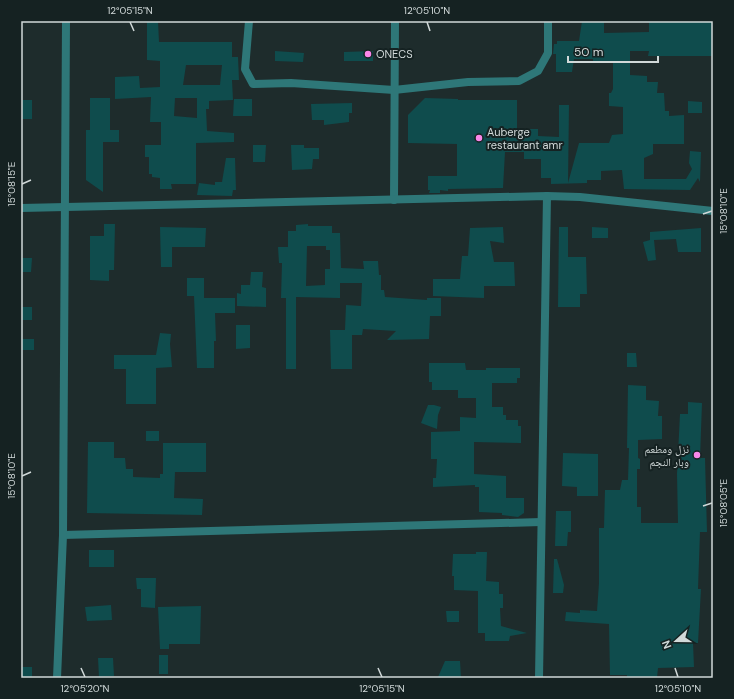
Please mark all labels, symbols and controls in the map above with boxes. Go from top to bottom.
text: 12°05'15"N [107,4,153,17]
text: 12°05'10"N [404,4,450,17]
scale bar [568,38,658,64]
text: 50 m [574,44,603,60]
place label: ONECS [376,47,413,61]
marker: ONECS [363,49,373,59]
place label: Auberge restaurant amr [487,125,562,152]
marker: Auberge restaurant amr [474,133,484,143]
text: 15°08'15"E [5,161,18,206]
text: 15°08'10"E [717,188,730,234]
place label: نزل ومطعم وبار النجم [645,442,689,470]
marker: نزل ومطعم وبار النجم [692,450,702,460]
text: 15°08'10"E [5,453,18,499]
text: 15°08'05"E [717,478,730,527]
north arrow [656,621,696,661]
text: N [659,638,675,651]
text: 12°05'20"N [61,682,110,695]
text: 12°05'15"N [359,682,405,695]
text: 12°05'10"N [655,682,701,695]

